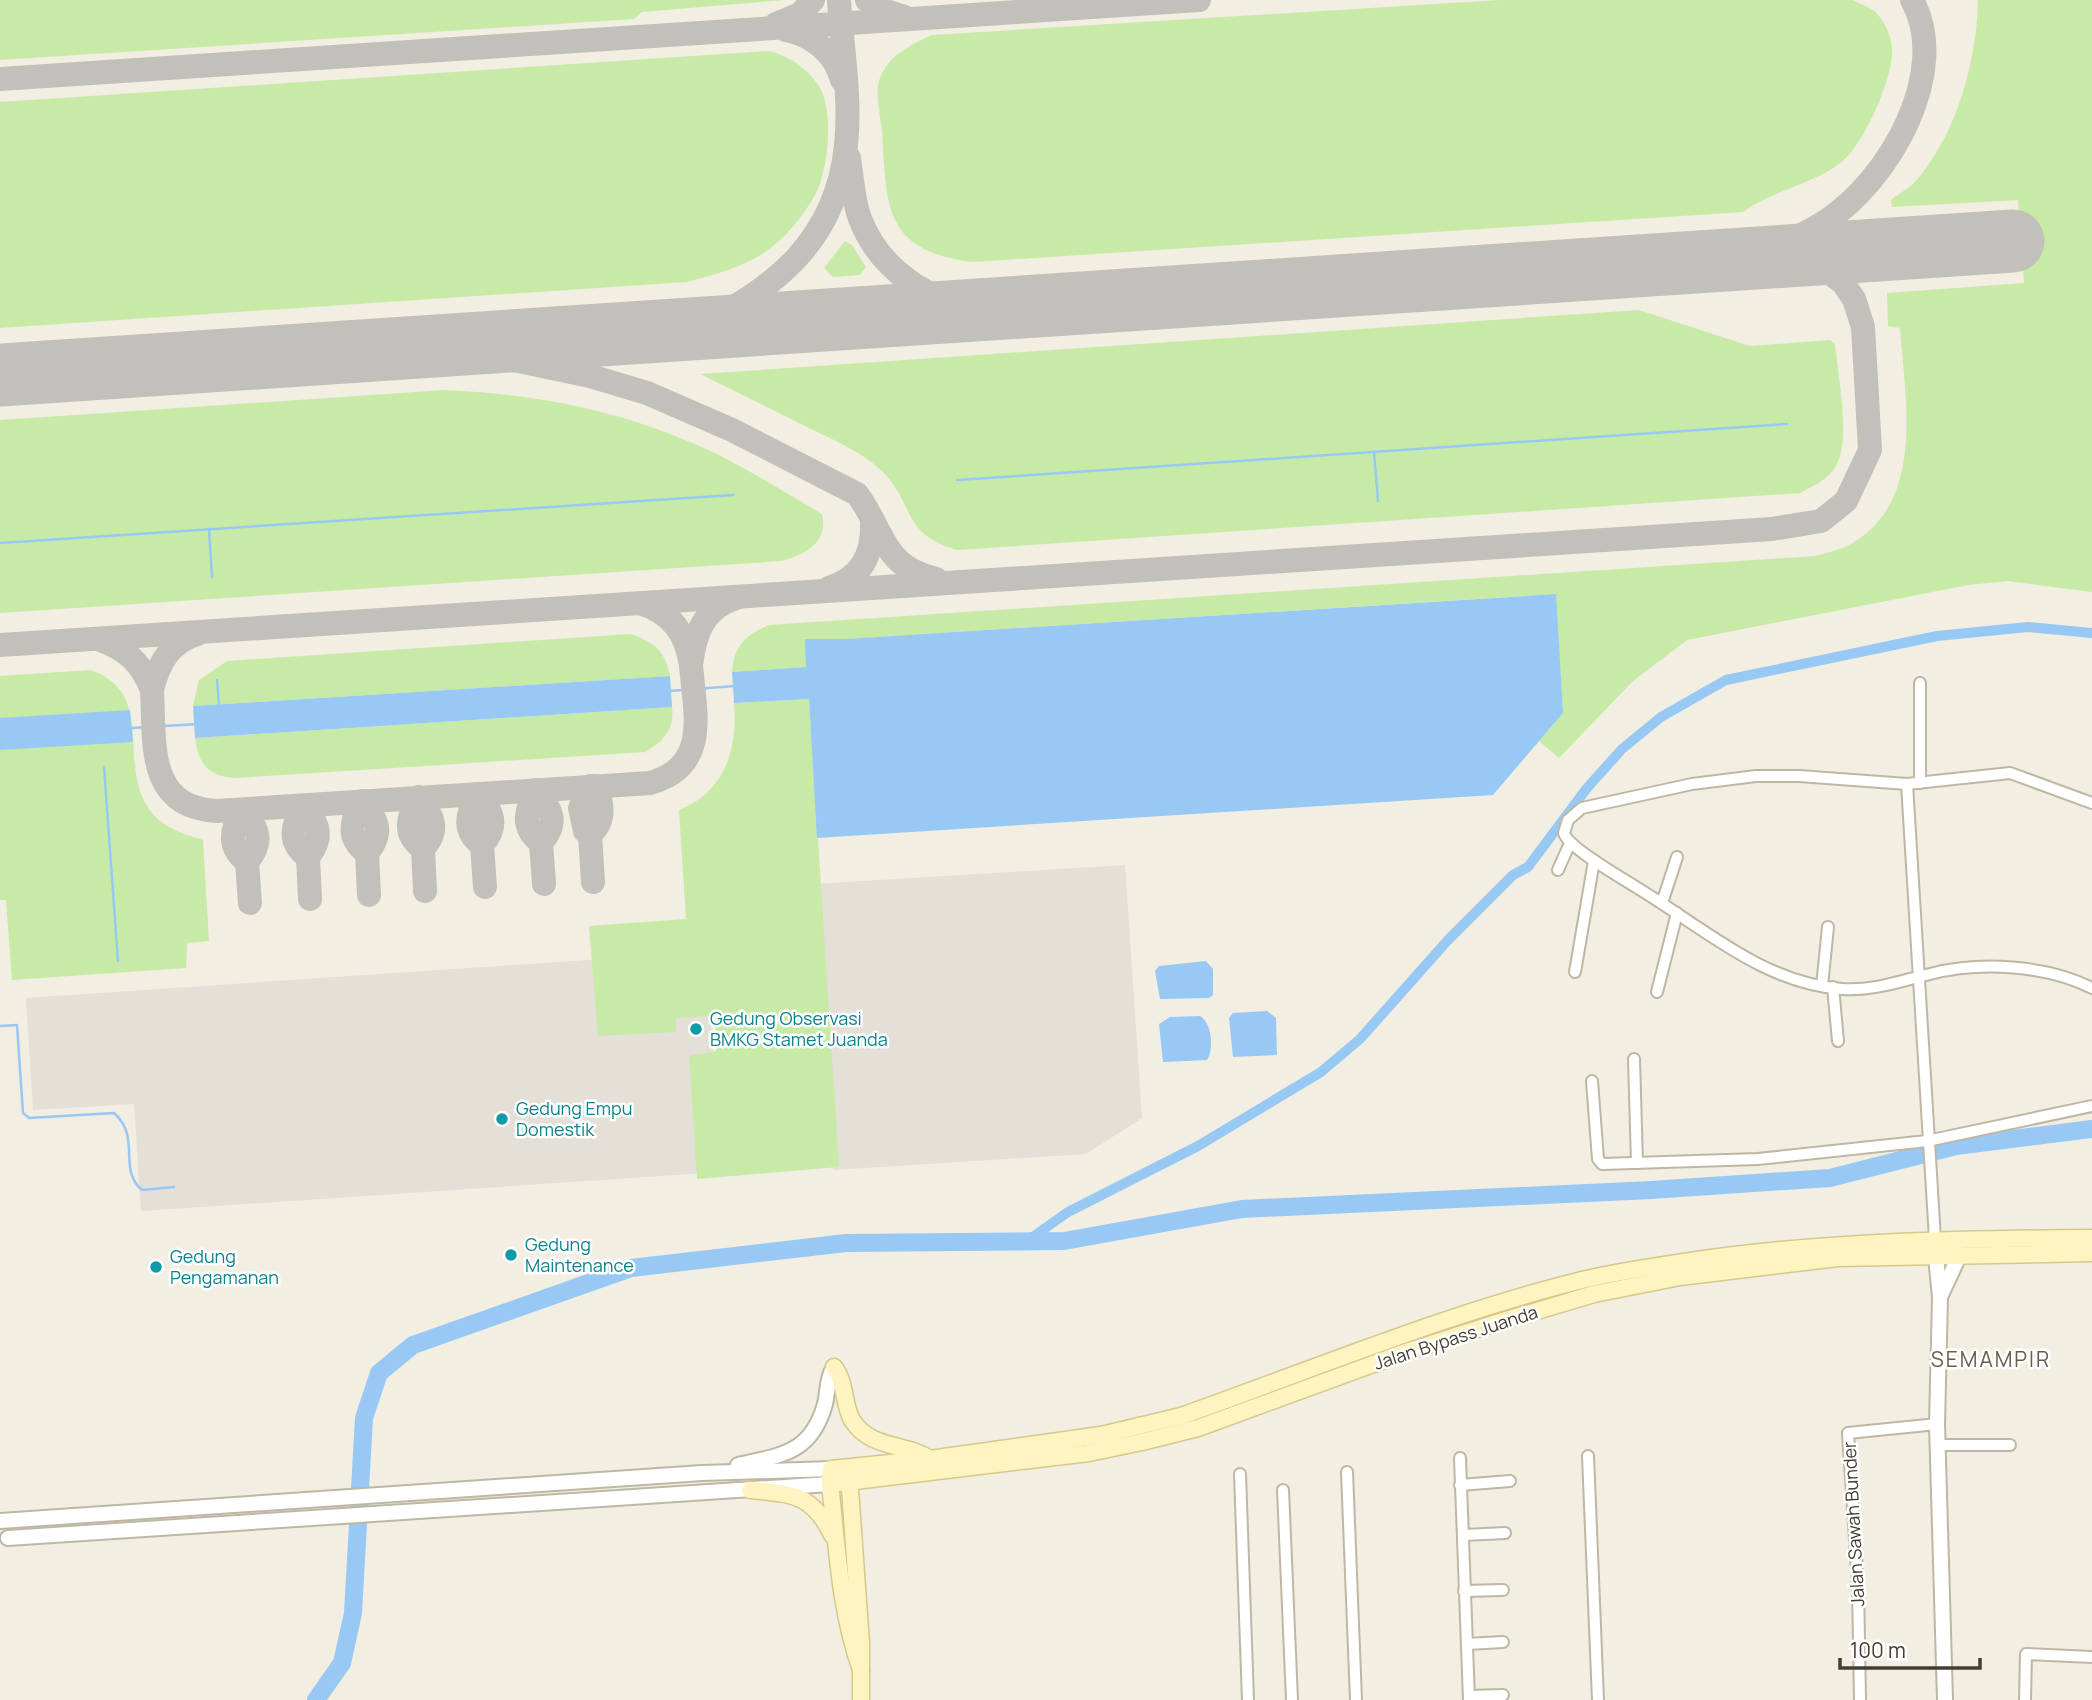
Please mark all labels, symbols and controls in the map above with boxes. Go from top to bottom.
place label: Gedung Observasi BMKG Stamet Juanda [710,1006,888,1051]
marker: Gedung Observasi BMKG Stamet Juanda [688,1021,704,1037]
place label: Gedung Empu Domestik [516,1096,632,1141]
marker: Gedung Empu Domestik [494,1111,510,1127]
place label: Gedung Maintenance [525,1232,634,1277]
place label: Gedung Pengamanan [170,1244,279,1289]
marker: Gedung Maintenance [503,1247,519,1263]
marker: Gedung Pengamanan [148,1259,164,1275]
street label: Jalan Bypass Juanda [1371,1299,1541,1375]
district label: SEMAMPIR [1931,1345,2051,1373]
street label: Jalan Sawah Bunder [1837,1440,1869,1607]
scale bar [1840,1626,1980,1670]
text: 100 m [1850,1636,1906,1664]

